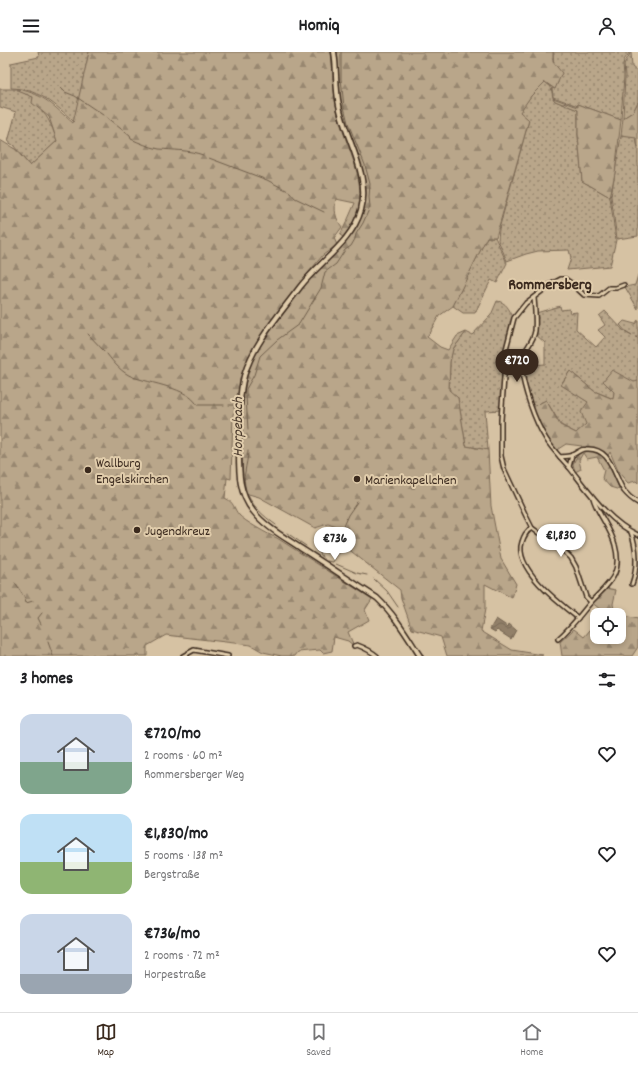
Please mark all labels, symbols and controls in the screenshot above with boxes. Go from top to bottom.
text: Homiq [299,14,339,39]
icon: menu [20,15,42,37]
icon: person [596,15,618,37]
district label: Rommersberg [508,274,592,297]
pin: €720 [493,349,541,383]
text: €720 [505,352,530,371]
water label: Horpebach [228,396,250,457]
place label: Wallburg Engelskirchen [96,454,169,490]
marker: Wallburg Engelskirchen [83,465,93,475]
place label: Marienkapellchen [365,471,456,491]
marker: Marienkapellchen [352,474,362,484]
place label: Jugendkreuz [145,522,211,542]
pin: €1,830 [528,524,594,558]
marker: Jugendkreuz [132,525,142,535]
pin: €736 [311,527,359,561]
text: €1,830 [546,527,576,546]
text: €736 [323,530,347,549]
map controls [590,608,626,644]
button: locate [590,608,626,644]
text: 3 homes [20,668,73,692]
icon: filters [596,669,618,691]
text: €720/mo [144,723,201,747]
icon: home [52,730,100,778]
icon: heart [596,743,618,765]
text: 2 rooms · 60 m² [144,747,222,766]
text: Rommersberger Weg [144,766,244,785]
text: €1,830/mo [144,823,208,847]
icon: home [52,830,100,878]
icon: heart [596,843,618,865]
text: 5 rooms · 138 m² [144,847,223,866]
text: Bergstraße [144,866,199,885]
text: €736/mo [144,923,200,947]
icon: home [52,930,100,978]
icon: heart [596,943,618,965]
text: 2 rooms · 72 m² [144,947,220,966]
text: Horpestraße [144,966,206,985]
tab: Map [95,1021,117,1061]
tab: Saved [306,1021,331,1061]
tab: Home [520,1021,543,1061]

